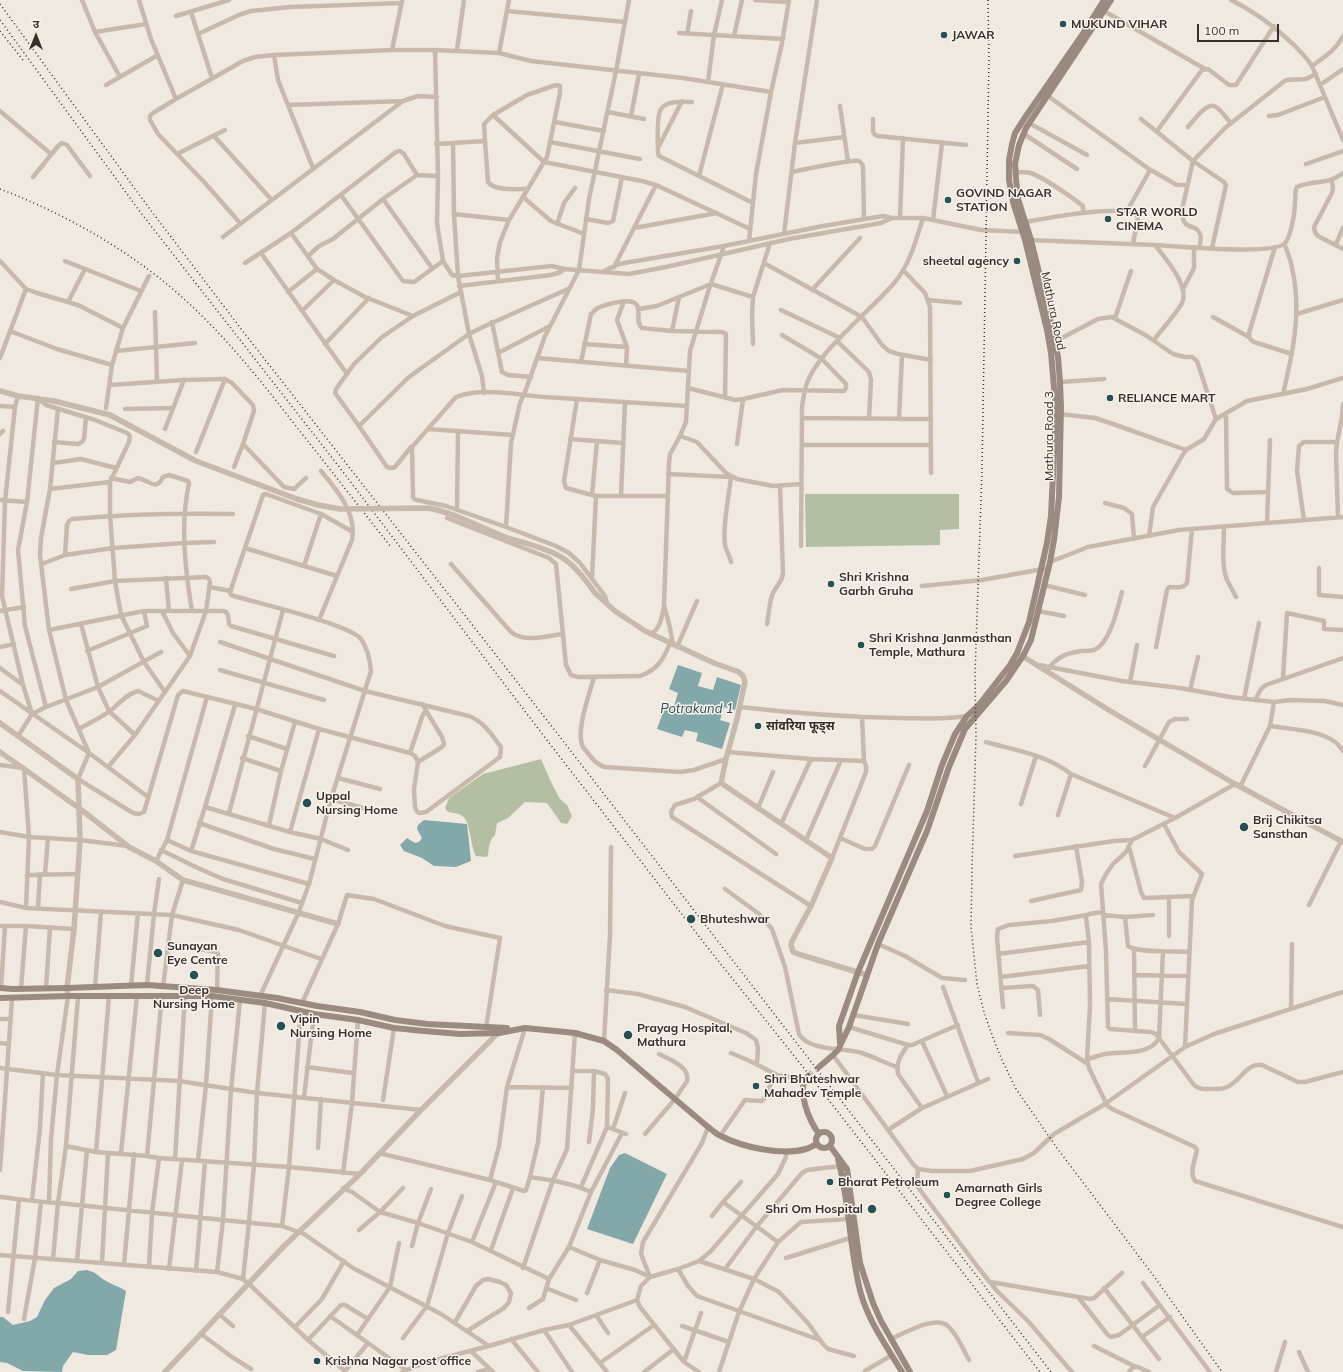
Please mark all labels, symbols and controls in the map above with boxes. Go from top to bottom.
north arrow [16,16,56,56]
scale bar [1199,16,1281,42]
text: उ [33,17,39,31]
place label: MUKUND VIHAR [1071,17,1167,31]
marker: MUKUND VIHAR [1058,19,1068,29]
text: 100 m [1204,23,1239,38]
place label: JAWAR [952,28,995,42]
marker: JAWAR [939,30,949,40]
place label: GOVIND NAGAR STATION [956,186,1052,214]
marker: GOVIND NAGAR STATION [943,195,953,205]
place label: STAR WORLD CINEMA [1116,205,1198,233]
marker: STAR WORLD CINEMA [1103,214,1113,224]
place label: sheetal agency [923,254,1009,268]
marker: sheetal agency [1012,256,1022,266]
street label: Mathura Road [1038,271,1068,351]
street label: Mathura Road 3 [1042,391,1056,481]
place label: RELIANCE MART [1118,391,1215,405]
marker: RELIANCE MART [1105,393,1115,403]
place label: Shri Krishna Garbh Gruha [839,570,913,598]
marker: Shri Krishna Garbh Gruha [826,579,836,589]
place label: Shri Krishna Janmasthan Temple, Mathura [869,631,1012,659]
marker: Shri Krishna Janmasthan Temple, Mathura [856,640,866,650]
water label: Potrakund 1 [660,701,734,717]
place label: सांवरिया फूड्स [766,719,835,733]
marker: सांवरिया फूड्स [753,721,763,731]
place label: Uppal Nursing Home [316,789,398,817]
marker: Uppal Nursing Home [301,797,313,809]
place label: Brij Chikitsa Sansthan [1253,813,1322,841]
marker: Brij Chikitsa Sansthan [1238,821,1250,833]
place label: Bhuteshwar [700,912,770,926]
marker: Bhuteshwar [685,913,697,925]
place label: Sunayan Eye Centre [167,939,228,967]
marker: Sunayan Eye Centre [152,947,164,959]
marker: Deep Nursing Home [188,969,200,981]
place label: Deep Nursing Home [153,983,235,1011]
place label: Vipin Nursing Home [290,1012,372,1040]
marker: Vipin Nursing Home [275,1020,287,1032]
place label: Prayag Hospital, Mathura [637,1021,733,1049]
marker: Prayag Hospital, Mathura [622,1029,634,1041]
place label: Shri Bhuteshwar Mahadev Temple [764,1072,861,1100]
marker: Shri Bhuteshwar Mahadev Temple [751,1081,761,1091]
place label: Bharat Petroleum [838,1175,939,1189]
marker: Bharat Petroleum [825,1177,835,1187]
place label: Amarnath Girls Degree College [955,1181,1043,1209]
marker: Amarnath Girls Degree College [942,1190,952,1200]
place label: Shri Om Hospital [765,1202,863,1216]
marker: Shri Om Hospital [866,1203,878,1215]
place label: Krishna Nagar post office [325,1354,471,1368]
marker: Krishna Nagar post office [312,1356,322,1366]

